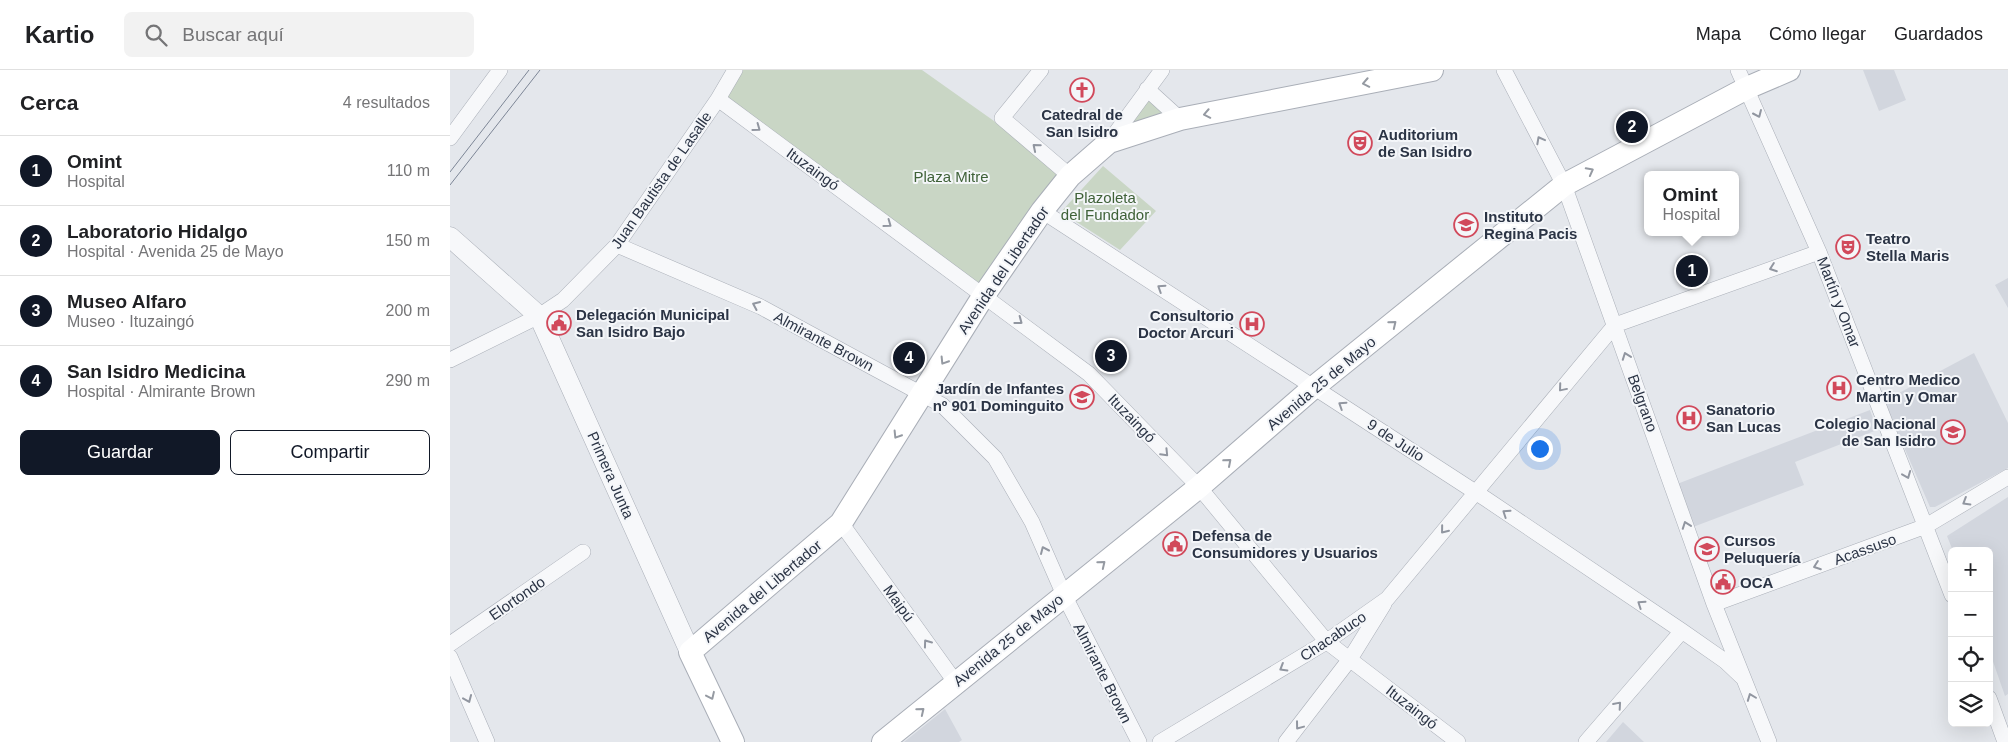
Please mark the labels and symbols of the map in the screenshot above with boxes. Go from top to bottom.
church icon: Catedral de San Isidro [1069,77,1095,103]
one-way arrow [1362,77,1371,87]
place label: Catedral de San Isidro [1041,106,1123,140]
street label: Juan Bautista de Lasalle [607,108,715,252]
one-way arrow [1203,108,1211,118]
pin: 2 [1616,108,1648,146]
one-way arrow [1752,109,1763,118]
one-way arrow [751,122,761,131]
place label: Auditorium de San Isidro [1378,126,1472,160]
theatre icon: Auditorium de San Isidro [1347,130,1373,156]
one-way arrow [1536,136,1546,145]
street label: Ituzaingó [783,144,843,194]
one-way arrow [1033,145,1042,153]
one-way arrow [1585,167,1594,177]
park label: Plaza Mitre [913,168,989,185]
park label: Plazoleta del Fundador [1061,189,1149,223]
street label: Avenida del Libertador [954,203,1052,337]
place label: Instituto Regina Pacis [1484,208,1577,242]
school or university icon: Instituto Regina Pacis [1453,212,1479,238]
one-way arrow [882,219,891,227]
place label: Teatro Stella Maris [1866,230,1949,264]
theatre icon: Teatro Stella Maris [1835,234,1861,260]
pin: 1 [1676,252,1708,290]
street label: Martín y Omar [1814,254,1864,350]
one-way arrow [1769,262,1778,272]
one-way arrow [1157,284,1166,294]
one-way arrow [752,301,761,311]
place label: Delegación Municipal San Isidro Bajo [576,306,729,340]
place label: Consultorio Doctor Arcuri [1138,307,1234,341]
street label: Almirante Brown [771,308,877,374]
public building icon: Delegación Municipal San Isidro Bajo [546,310,572,336]
hospital icon: Consultorio Doctor Arcuri [1239,311,1265,337]
one-way arrow [1013,315,1023,324]
one-way arrow [1387,320,1396,329]
street label: Avenida 25 de Mayo [1263,333,1379,433]
pin: 3 [1095,337,1127,375]
pin: 4 [893,339,925,377]
one-way arrow [1622,352,1632,360]
one-way arrow [940,355,950,364]
place label: Centro Medico Martin y Omar [1856,371,1960,405]
street label: Belgrano [1625,372,1661,434]
hospital icon: Centro Medico Martin y Omar [1826,375,1852,401]
place label: Jardín de Infantes nº 901 Dominguito [933,380,1064,414]
one-way arrow [1559,382,1568,391]
school or university icon: Jardín de Infantes nº 901 Dominguito [1069,384,1095,410]
street label: Ituzaingó [1105,390,1159,446]
one-way arrow [1338,401,1347,411]
place label: Sanatorio San Lucas [1706,401,1781,435]
hospital icon: Sanatorio San Lucas [1676,405,1702,431]
street label: 9 de Julio [1364,415,1428,465]
place label: Colegio Nacional de San Isidro [1814,415,1936,449]
school or university icon: Colegio Nacional de San Isidro [1940,419,1966,445]
street label: Primera Junta [584,429,638,522]
one-way arrow [894,429,903,438]
your location [1527,436,1553,462]
one-way arrow [1159,447,1168,456]
one-way arrow [1222,458,1231,467]
one-way arrow [1900,470,1911,479]
one-way arrow [1963,496,1972,506]
one-way arrow [1503,510,1512,519]
one-way arrow [1682,522,1692,530]
one-way arrow [1441,524,1449,533]
place label: Defensa de Consumidores y Usuarios [1192,527,1378,561]
street label: Acassuso [1832,530,1898,568]
public building icon: Defensa de Consumidores y Usuarios [1162,531,1188,557]
place label: Cursos Peluquería [1724,532,1801,566]
street label: Avenida del Libertador [699,536,825,646]
school or university icon: Cursos Peluquería [1694,536,1720,562]
one-way arrow [1040,546,1051,555]
one-way arrow [1813,560,1822,570]
one-way arrow [1096,562,1105,570]
public building icon: OCA [1710,569,1736,595]
street label: Elortondo [486,573,548,623]
place label: OCA [1740,574,1774,591]
street label: Maipú [880,581,918,625]
street label: Avenida 25 de Mayo [950,590,1066,690]
one-way arrow [1637,601,1647,610]
street label: Chacabuco [1297,608,1369,664]
street label: Almirante Brown [1070,620,1136,726]
one-way arrow [924,639,933,649]
one-way arrow [1279,662,1288,672]
street label: Ituzaingó [1383,682,1441,732]
one-way arrow [705,691,715,700]
one-way arrow [1747,693,1757,701]
one-way arrow [462,694,473,703]
one-way arrow [1612,702,1621,711]
one-way arrow [915,709,924,717]
one-way arrow [1296,720,1304,729]

